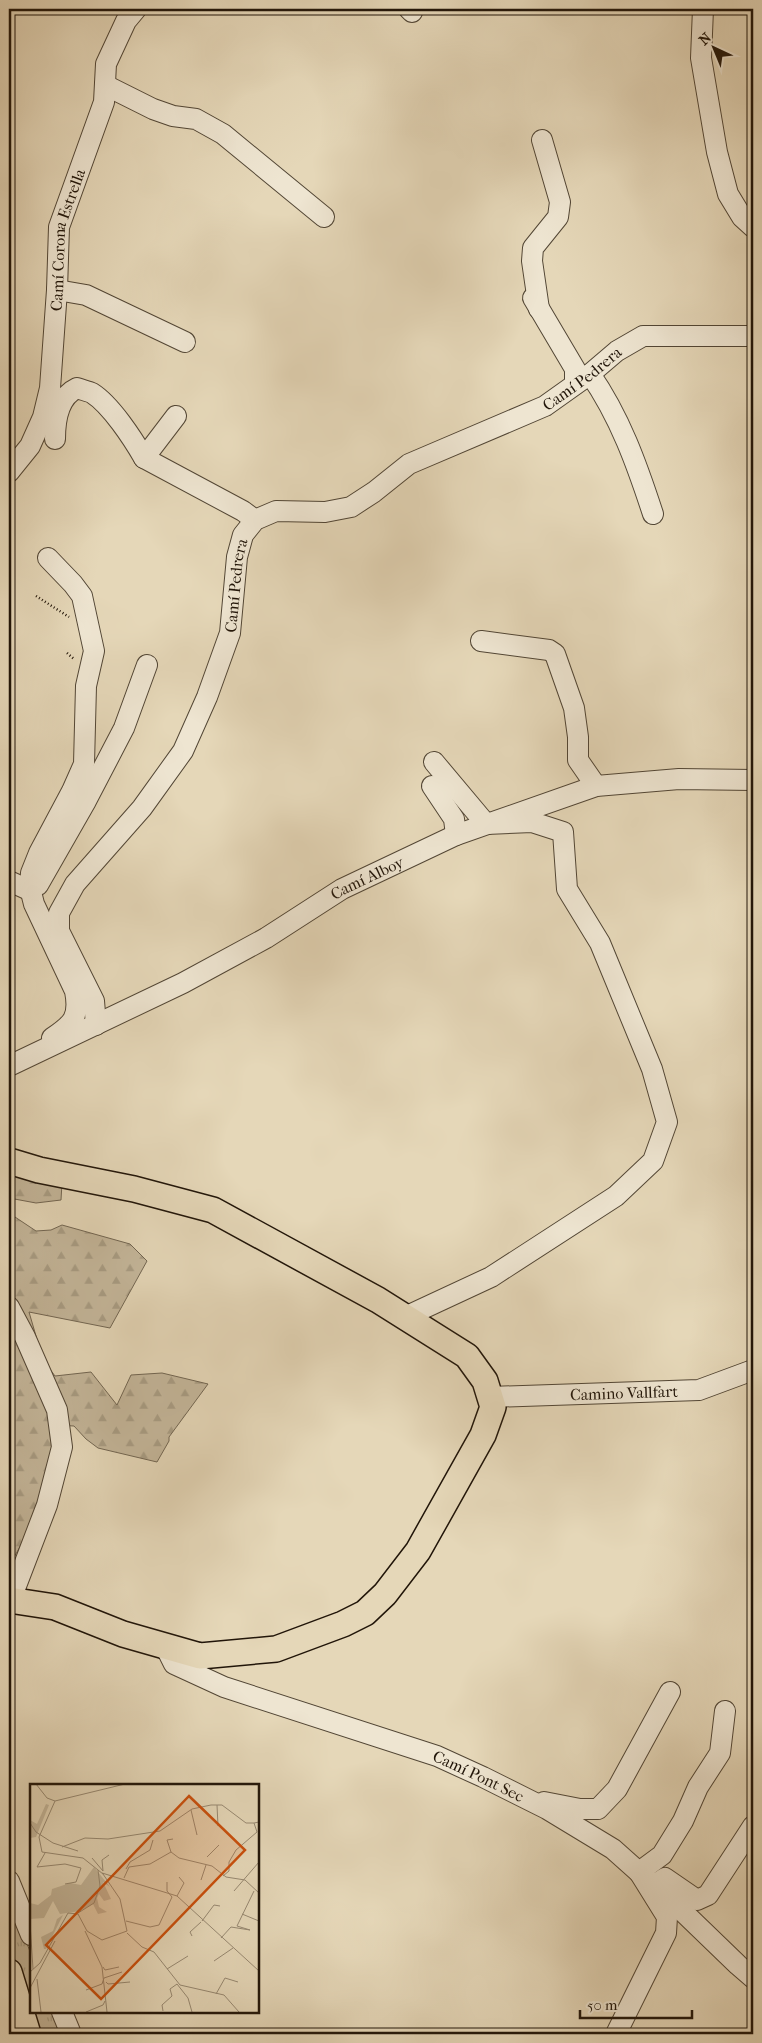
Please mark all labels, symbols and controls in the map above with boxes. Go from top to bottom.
north arrow [690,22,740,72]
text: N [696,29,715,49]
street label: Camí Corona Estrella [46,165,89,312]
street label: Camí Pedrera [539,342,626,414]
street label: Camí Pedrera [221,536,251,633]
street label: Camí Alboy [327,852,407,904]
street label: Camino Vallfart [570,1381,678,1404]
street label: Camí Pont Sec [430,1746,527,1805]
inset map [30,1784,259,2013]
scale bar [580,1988,692,2020]
text: 50 m [587,1996,618,2014]

